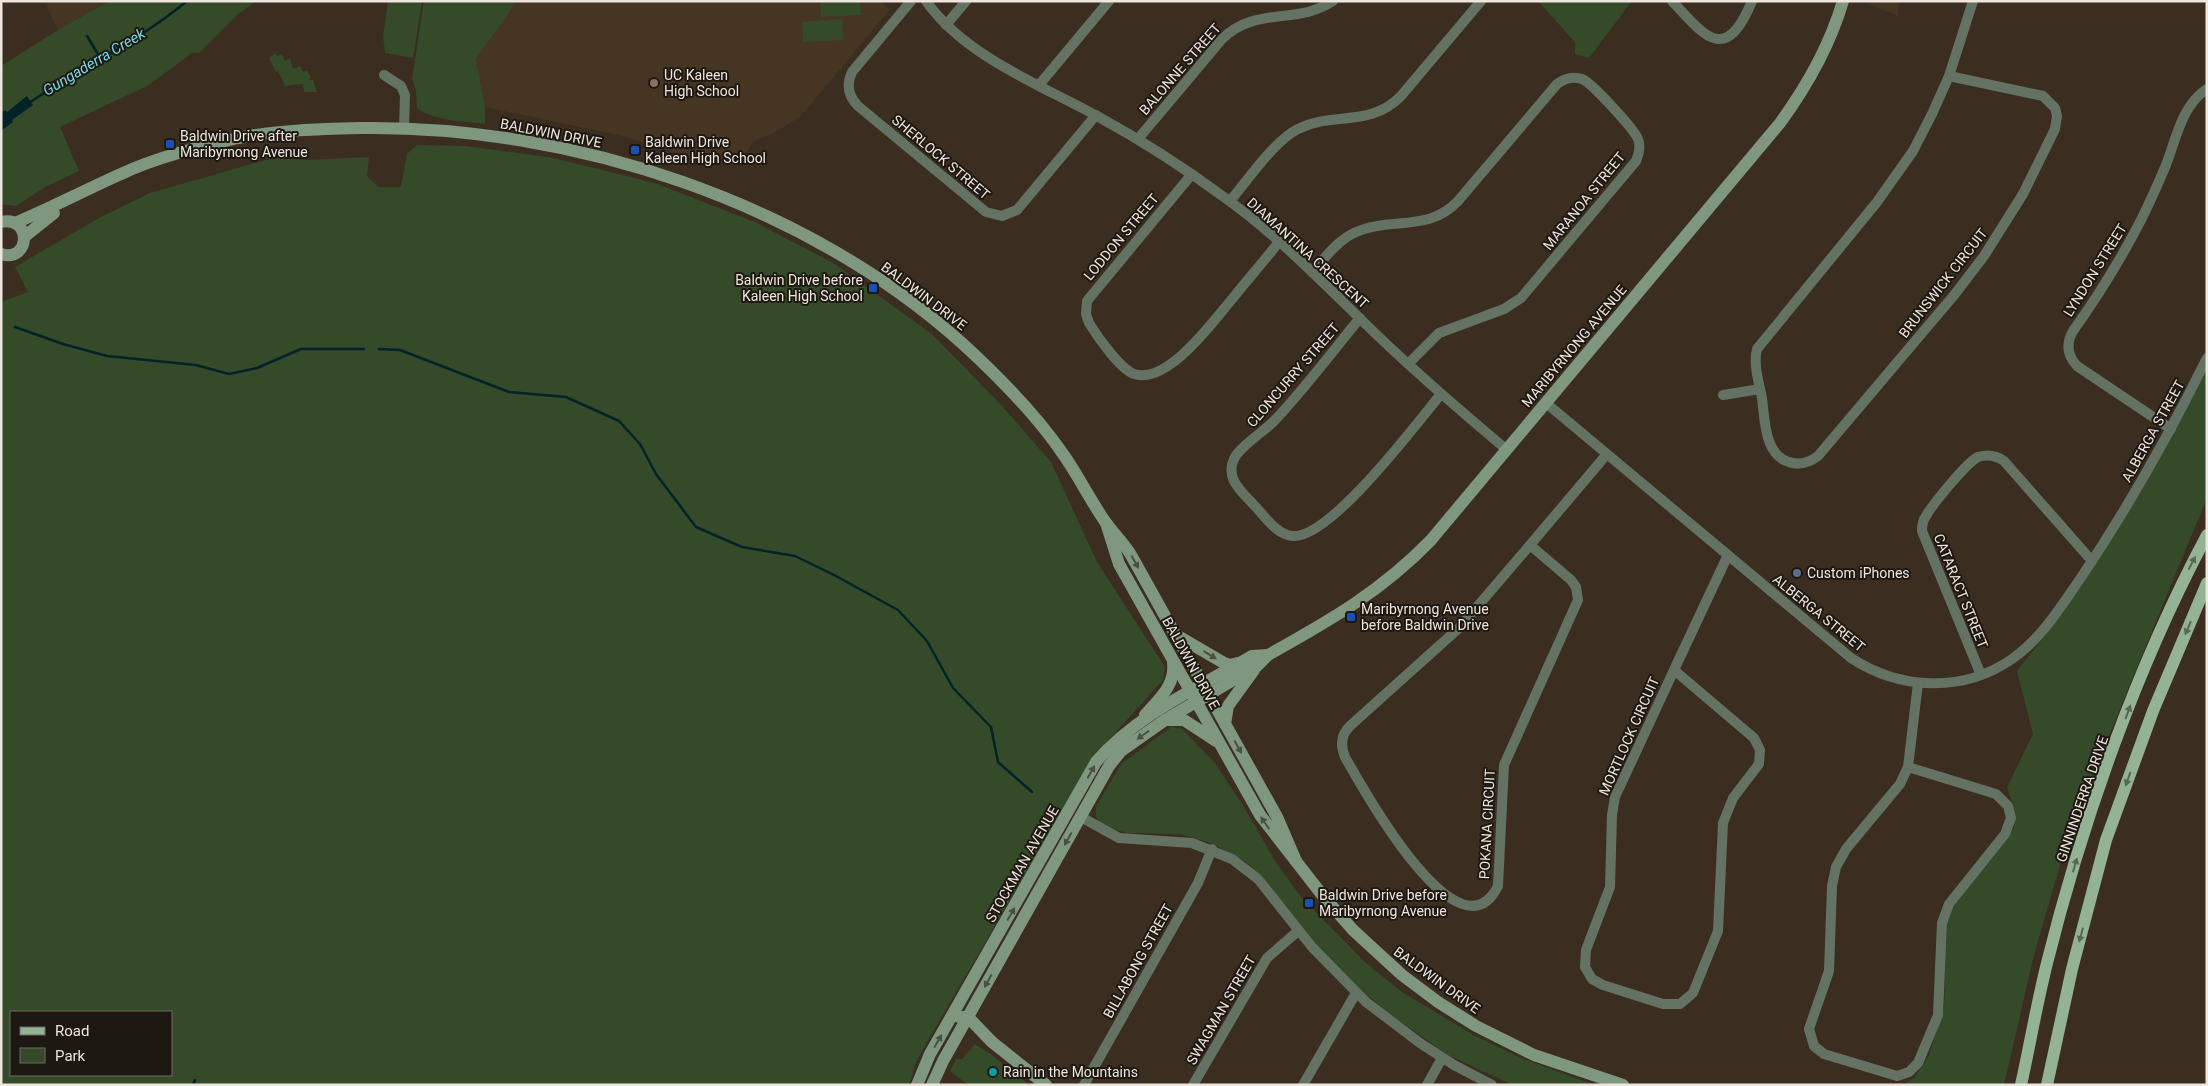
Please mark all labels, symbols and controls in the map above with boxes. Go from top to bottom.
street label: BALONNE STREET [1136,20,1224,118]
water label: Gungaderra Creek [40,24,149,100]
place label: UC Kaleen High School [664,67,739,99]
marker: UC Kaleen High School [648,77,660,89]
street label: SHERLOCK STREET [889,111,994,203]
street label: BALDWIN DRIVE [499,115,603,151]
place label: Baldwin Drive after Maribyrnong Avenue [180,128,308,160]
place label: Baldwin Drive Kaleen High School [645,134,766,166]
marker: Baldwin Drive after Maribyrnong Avenue [164,138,176,150]
marker: Baldwin Drive Kaleen High School [629,144,641,156]
street label: MARANOA STREET [1540,148,1629,253]
street label: LODDON STREET [1080,190,1162,283]
street label: DIAMANTINA CRESCENT [1244,194,1372,312]
street label: LYNDON STREET [2060,220,2130,319]
street label: BRUNSWICK CIRCUIT [1895,225,1991,341]
street label: BALDWIN DRIVE [878,259,970,333]
place label: Baldwin Drive before Kaleen High School [735,272,863,304]
marker: Baldwin Drive before Kaleen High School [867,282,879,294]
street label: MARIBYRNONG AVENUE [1518,282,1630,410]
street label: CLONCURRY STREET [1243,319,1343,430]
street label: ALBERGA STREET [2118,377,2188,485]
street label: CATARACT STREET [1931,531,1992,651]
one-way arrow [1131,555,1139,569]
one-way arrow [2188,555,2196,570]
place label: Custom iPhones [1807,565,1910,581]
marker: Custom iPhones [1791,567,1803,579]
street label: ALBERGA STREET [1770,571,1869,655]
place label: Maribyrnong Avenue before Baldwin Drive [1361,601,1489,633]
marker: Maribyrnong Avenue before Baldwin Drive [1345,611,1357,623]
street label: BALDWIN DRIVE [1159,614,1223,712]
one-way arrow [2183,621,2191,635]
one-way arrow [1203,650,1216,659]
street label: MORTLOCK CIRCUIT [1596,674,1663,798]
one-way arrow [2125,704,2132,719]
one-way arrow [1136,730,1150,740]
street label: GINNINDERRA DRIVE [2053,734,2111,864]
one-way arrow [1234,740,1242,754]
one-way arrow [1086,766,1095,779]
street label: POKANA CIRCUIT [1476,768,1498,880]
one-way arrow [2124,772,2132,787]
street label: STOCKMAN AVENUE [982,803,1062,925]
one-way arrow [1260,816,1270,830]
one-way arrow [1064,833,1073,846]
one-way arrow [2071,858,2079,873]
place label: Baldwin Drive before Maribyrnong Avenue [1319,887,1447,919]
marker: Baldwin Drive before Maribyrnong Avenue [1303,897,1315,909]
street label: BILLABONG STREET [1100,901,1176,1021]
one-way arrow [1007,906,1015,921]
one-way arrow [2077,927,2085,942]
street label: BALDWIN DRIVE [1391,943,1483,1017]
street label: SWAGMAN STREET [1183,952,1259,1068]
one-way arrow [984,974,993,987]
legend [10,1011,172,1076]
text: Road [55,1022,89,1040]
one-way arrow [933,1034,942,1047]
text: Park [55,1047,86,1065]
place label: Rain in the Mountains [1003,1064,1138,1080]
marker: Rain in the Mountains [987,1066,999,1078]

